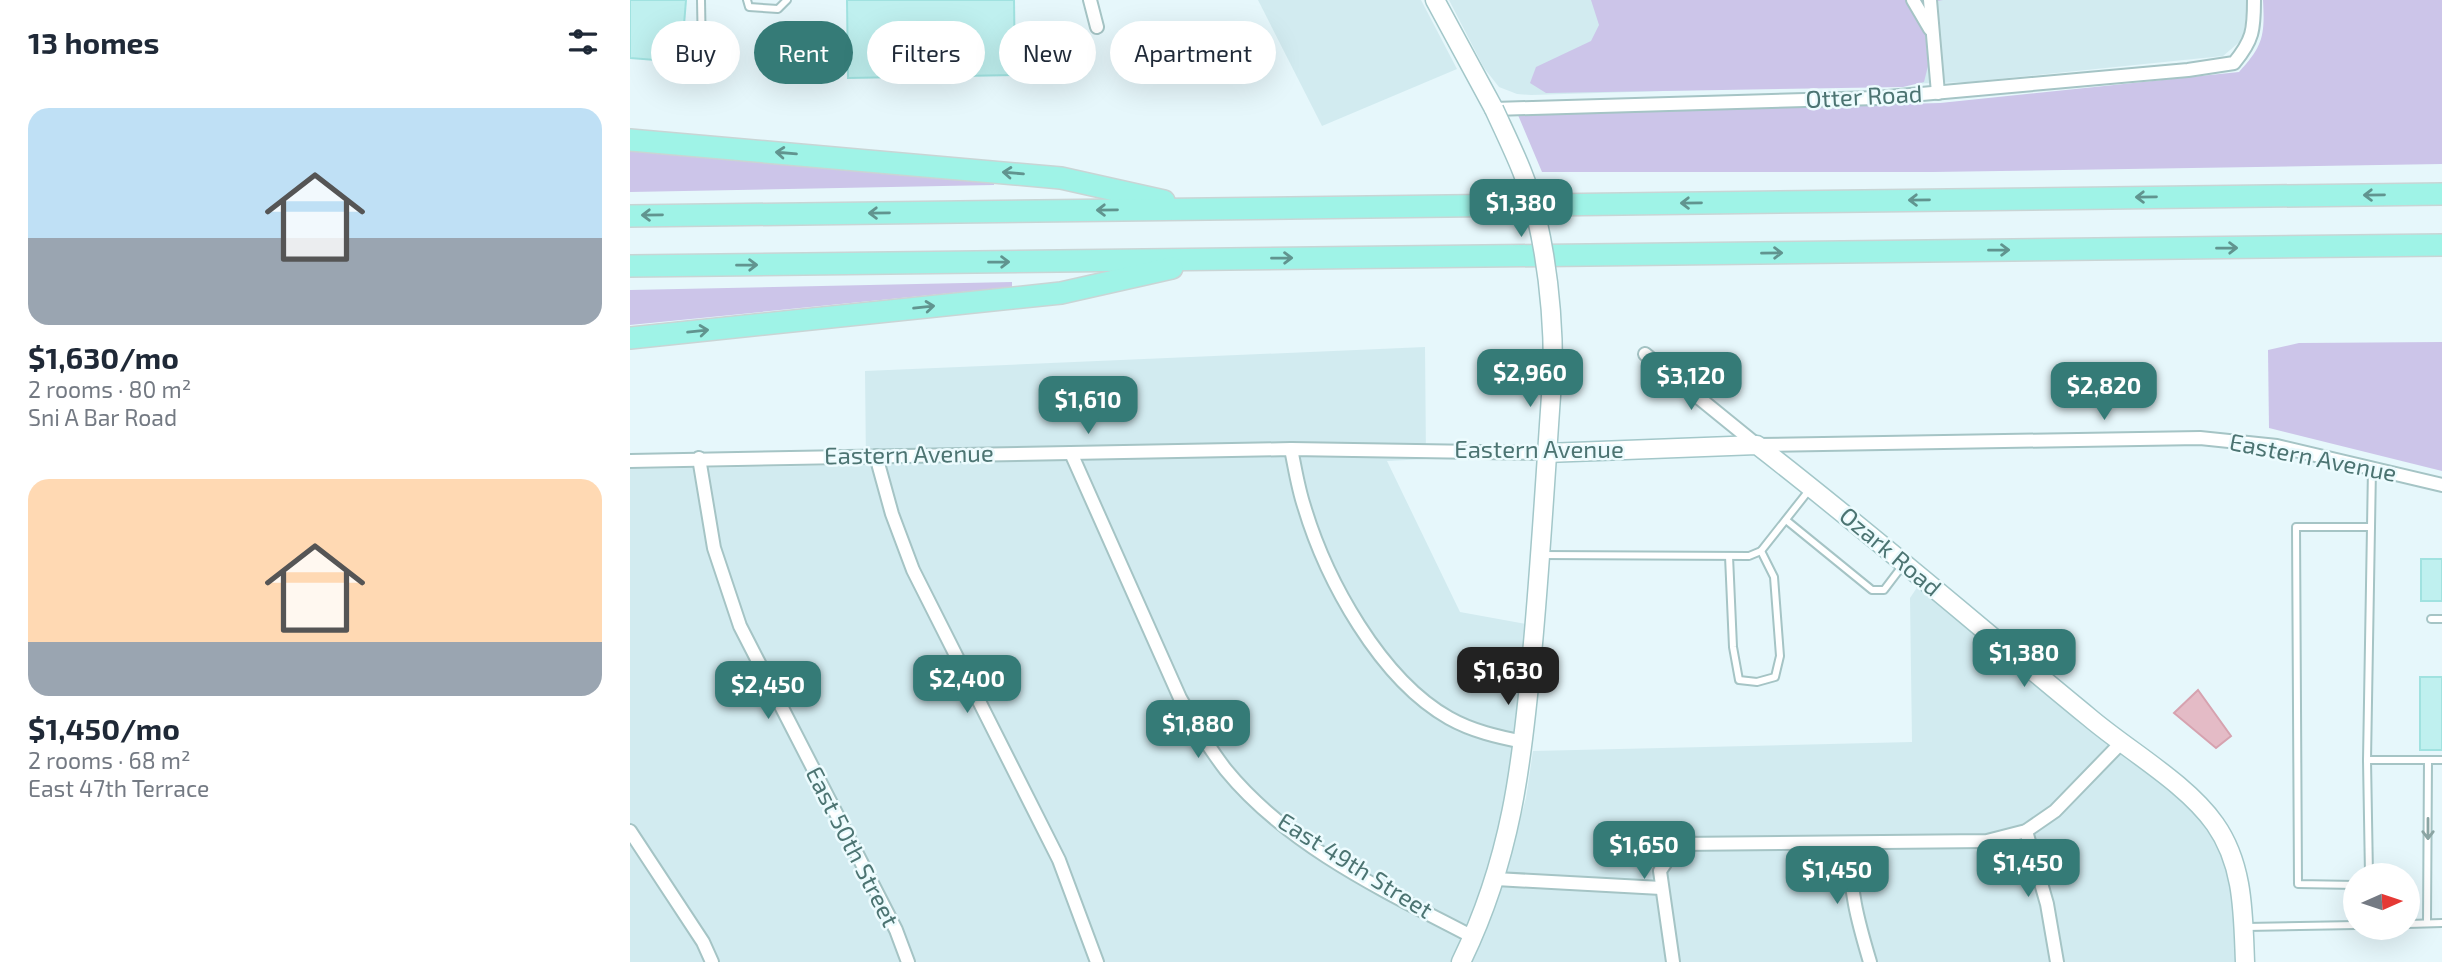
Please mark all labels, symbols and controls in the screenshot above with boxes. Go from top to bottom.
chip: Buy [651,21,740,84]
chip: Rent [754,21,853,84]
chip: Filters [867,21,985,84]
chip: New [999,21,1096,84]
chip: Apartment [1110,21,1276,84]
icon: filters [564,23,602,61]
text: 13 homes [28,24,159,60]
street label: Otter Road [1805,78,1923,113]
one-way arrow [775,146,798,159]
icon: home [252,154,378,280]
one-way arrow [1002,166,1024,179]
pin: $1,380 [1464,180,1578,239]
text: $1,380 [1486,188,1556,216]
one-way arrow [2363,188,2386,201]
one-way arrow [2135,190,2158,204]
one-way arrow [1908,193,1931,207]
one-way arrow [1680,196,1703,210]
one-way arrow [1096,203,1119,217]
one-way arrow [868,206,891,219]
one-way arrow [641,208,664,222]
one-way arrow [2215,241,2238,255]
one-way arrow [1988,243,2011,257]
one-way arrow [1760,246,1783,260]
one-way arrow [1270,252,1293,265]
one-way arrow [987,255,1010,268]
one-way arrow [735,258,758,271]
one-way arrow [912,301,935,314]
one-way arrow [686,324,709,337]
text: $1,630/mo [28,339,179,375]
pin: $2,960 [1473,350,1587,409]
pin: $3,120 [1634,352,1748,412]
text: $2,960 [1493,358,1567,386]
text: $3,120 [1657,361,1725,389]
pin: $2,820 [2047,362,2161,422]
text: $2,820 [2067,371,2141,399]
text: 2 rooms · 80 m² [28,375,191,403]
pin: $1,610 [1031,376,1145,436]
text: $1,610 [1055,385,1121,413]
text: Sni A Bar Road [28,403,177,431]
street label: Eastern Avenue [2227,426,2399,487]
street label: Eastern Avenue [1454,434,1624,463]
street label: Eastern Avenue [824,438,994,469]
street label: Ozark Road [1834,500,1948,602]
icon: home [252,525,378,651]
pin: $1,380 [1967,630,2081,689]
text: $1,380 [1989,638,2059,666]
pin: $1,630 [1451,648,1565,707]
pin: $2,400 [910,656,1024,715]
text: $1,630 [1473,656,1543,684]
pin: $2,450 [711,662,825,721]
text: $2,400 [929,664,1005,692]
text: $2,450 [731,670,805,698]
pin: $1,880 [1141,700,1255,760]
text: $1,880 [1162,709,1234,737]
text: $1,450/mo [28,710,180,746]
text: 2 rooms · 68 m² [28,746,191,774]
street label: East 50th Street [801,761,906,931]
text: East 47th Terrace [28,774,209,802]
street label: East 49th Street [1273,806,1439,924]
one-way arrow [2421,817,2434,840]
pin: $1,650 [1587,822,1701,881]
text: $1,650 [1609,830,1679,858]
pin: $1,450 [1971,839,2085,899]
pin: $1,450 [1780,846,1894,906]
text: $1,450 [1993,848,2063,876]
text: $1,450 [1802,855,1872,883]
north arrow [2343,863,2420,940]
map controls [2343,863,2420,940]

